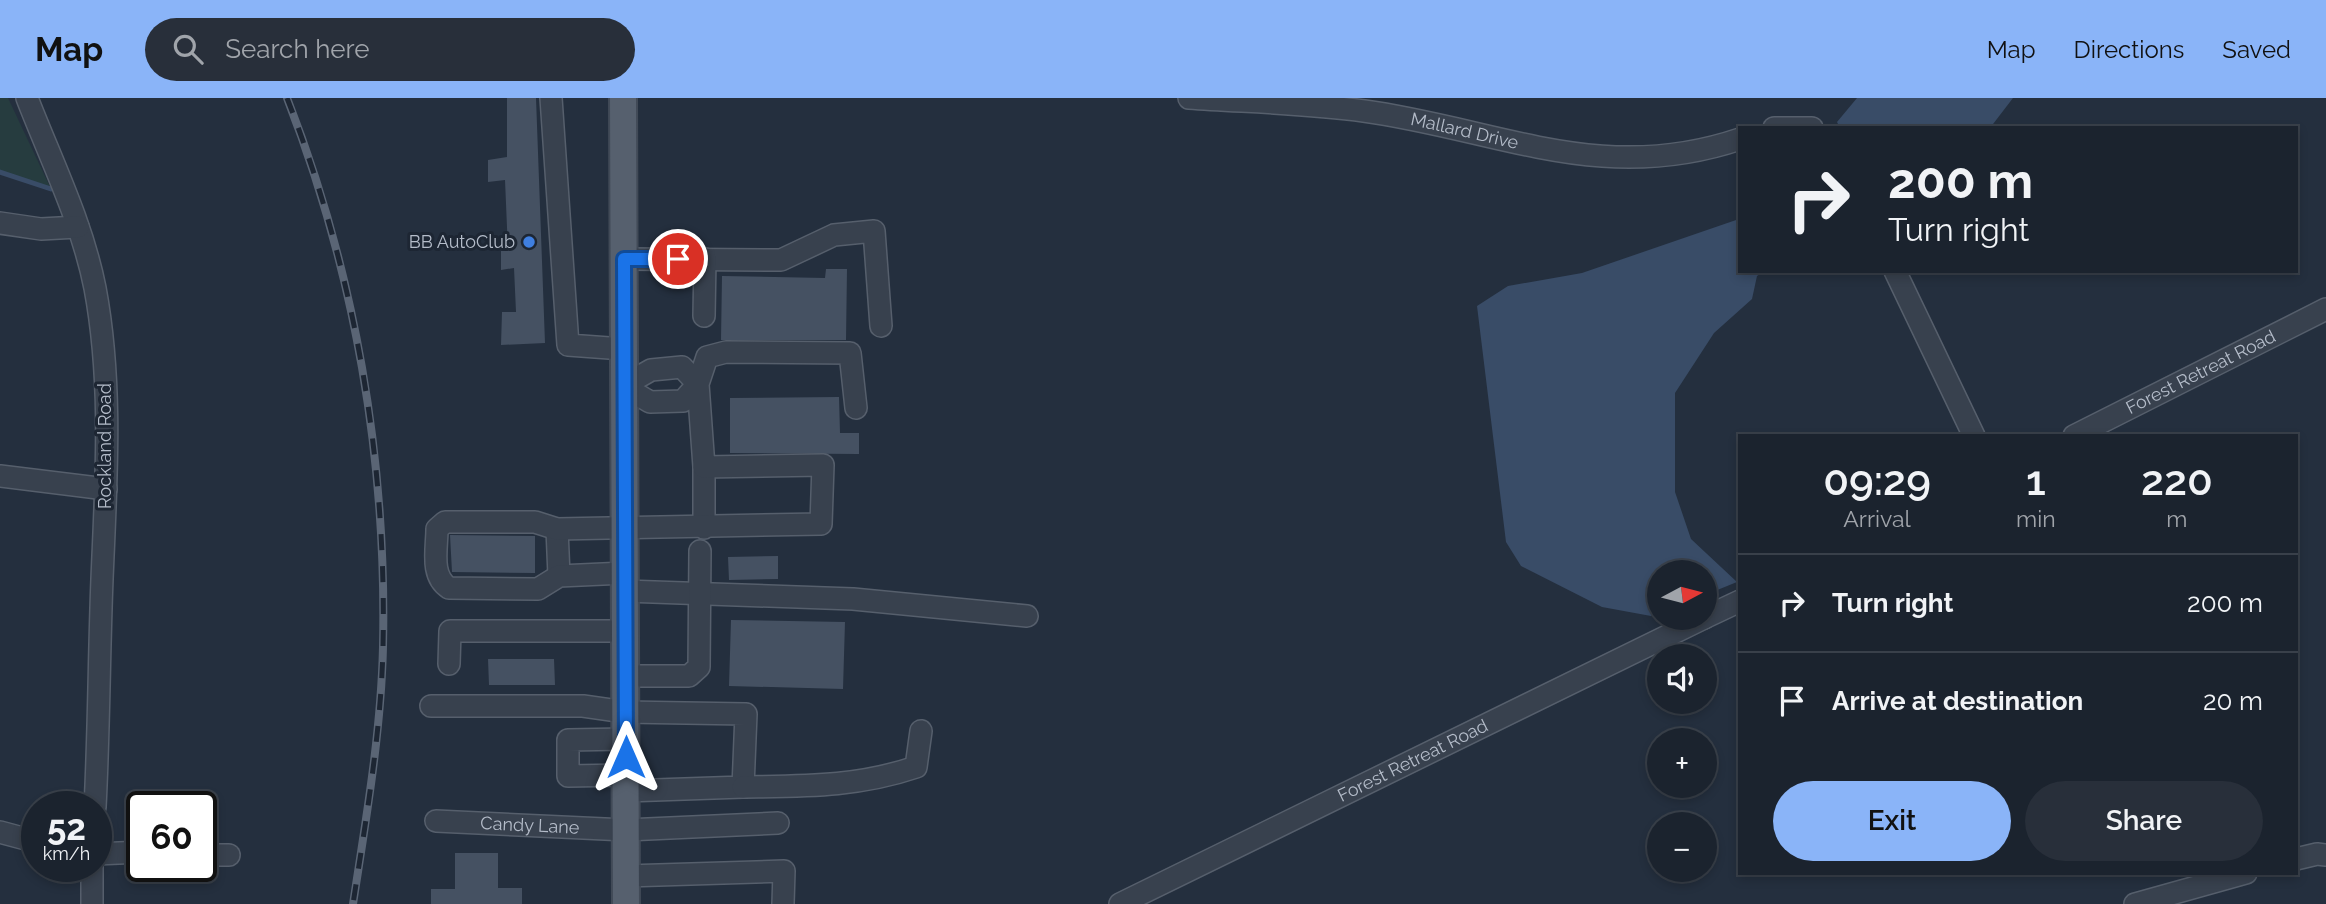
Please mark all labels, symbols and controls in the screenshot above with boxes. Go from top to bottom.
search box [145,18,635,81]
text: Map [35,30,103,69]
icon: search [169,30,207,68]
text: Search here [225,34,370,64]
text: Map [1987,35,2036,64]
text: Directions [2074,35,2184,64]
text: Saved [2222,35,2291,64]
street label: Mallard Drive [1409,108,1521,153]
text: 200 m [1888,152,2033,209]
icon: right [1773,154,1864,245]
text: Turn right [1888,211,2029,248]
pin [648,229,708,289]
place label: BB AutoClub [409,231,515,252]
marker: BB AutoClub [521,234,537,250]
icon: arrive [659,240,697,278]
street label: Forest Retreat Road [2122,325,2279,418]
street label: Rockland Road [94,383,115,509]
text: 09:29 [1823,456,1931,505]
text: 1 [2026,456,2046,505]
text: 220 [2141,456,2213,505]
text: Arrival [1843,505,1911,532]
text: min [2016,505,2056,532]
text: m [2166,505,2187,532]
north arrow [1647,560,1717,630]
map controls [1647,560,1717,882]
icon: right [1773,584,1811,622]
text: Turn right [1832,588,1953,618]
text: 200 m [2187,588,2263,618]
button: sound [1647,644,1717,714]
icon: arrive [1773,682,1811,720]
text: Arrive at destination [1832,686,2083,716]
text: 20 m [2203,686,2263,716]
street label: Forest Retreat Road [1334,714,1491,806]
position arrow [589,720,663,794]
button: + [1647,728,1717,798]
button: Exit [1773,781,2011,861]
button: Share [2025,781,2263,861]
speed limit sign: 60 [126,791,217,882]
text: 52 [47,807,86,848]
street label: Candy Lane [480,812,580,838]
button: − [1647,812,1717,882]
text: km/h [43,843,90,864]

